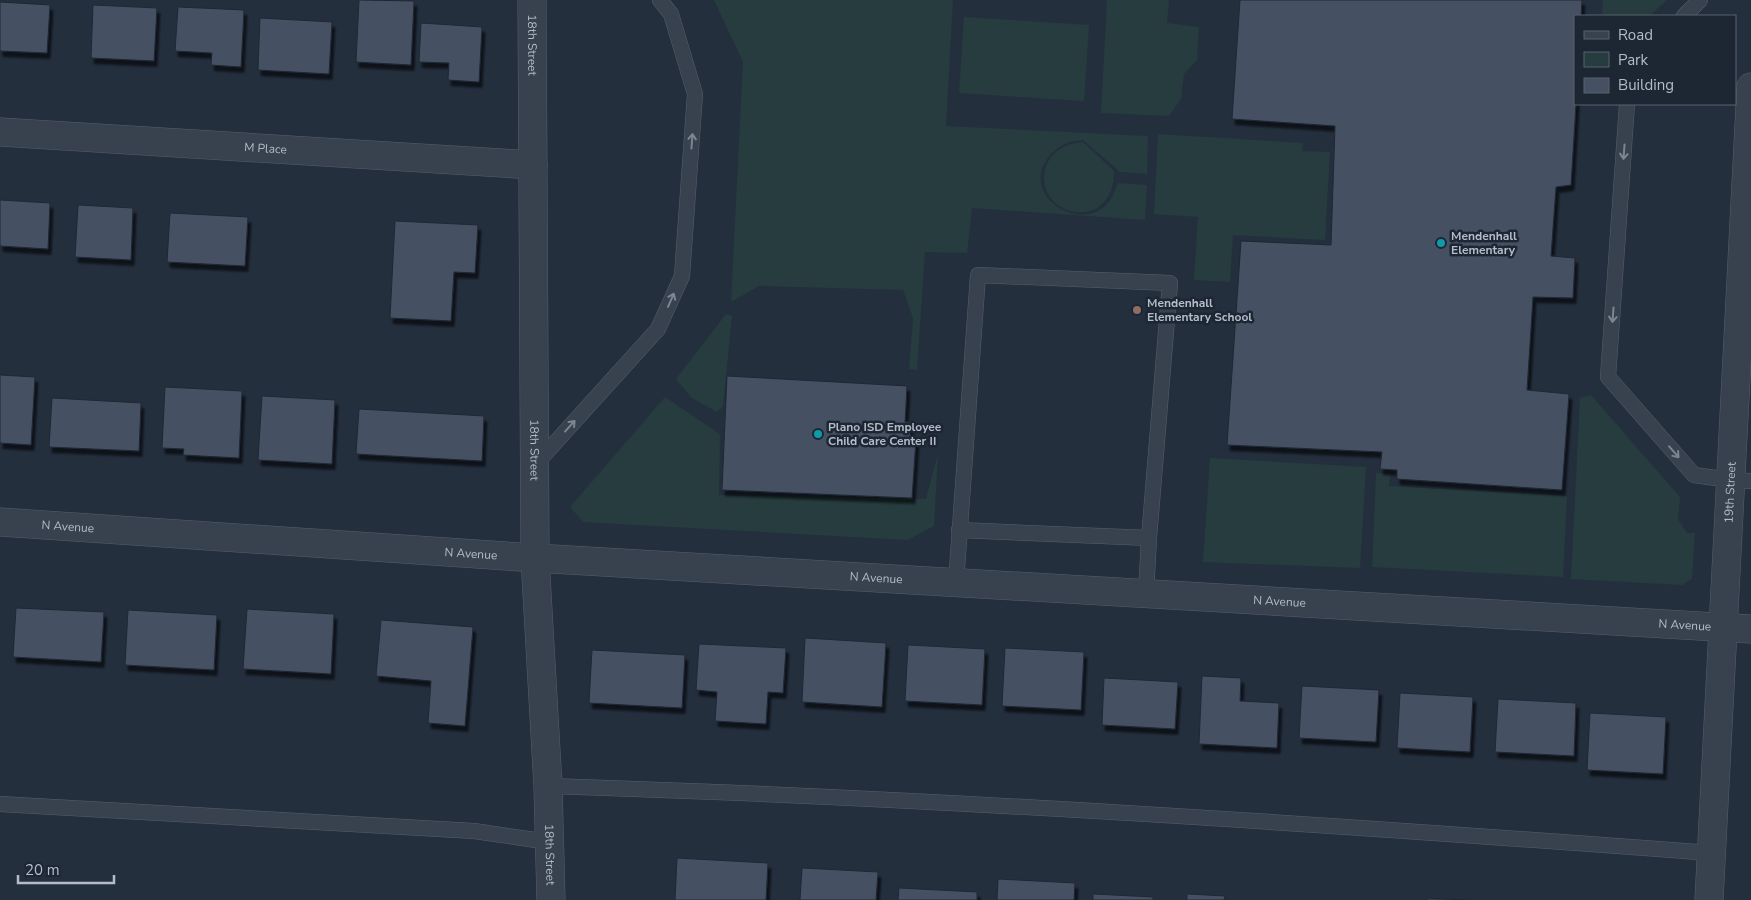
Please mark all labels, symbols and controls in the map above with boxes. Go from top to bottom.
street label: 18th Street [524,14,540,76]
legend [1574,15,1736,105]
text: Road [1618,25,1653,45]
text: Park [1618,50,1648,70]
text: Building [1618,75,1674,95]
one-way arrow [687,133,697,149]
street label: M Place [244,139,287,158]
one-way arrow [1619,144,1628,160]
place label: Mendenhall Elementary [1451,228,1517,258]
marker: Mendenhall Elementary [1435,237,1447,249]
one-way arrow [667,293,676,308]
place label: Mendenhall Elementary School [1147,295,1252,325]
marker: Mendenhall Elementary School [1131,304,1143,316]
one-way arrow [1608,306,1618,322]
street label: 18th Street [526,419,543,481]
place label: Plano ISD Employee Child Care Center II [828,419,942,449]
one-way arrow [564,420,576,433]
marker: Plano ISD Employee Child Care Center II [812,428,824,440]
one-way arrow [1669,446,1680,459]
street label: 19th Street [1720,461,1740,524]
street label: N Avenue [41,517,95,536]
street label: N Avenue [444,544,498,563]
street label: N Avenue [849,568,903,587]
street label: N Avenue [1253,592,1306,611]
street label: N Avenue [1658,616,1712,635]
street label: 18th Street [541,824,559,886]
scale bar [18,852,114,884]
text: 20 m [25,860,60,880]

